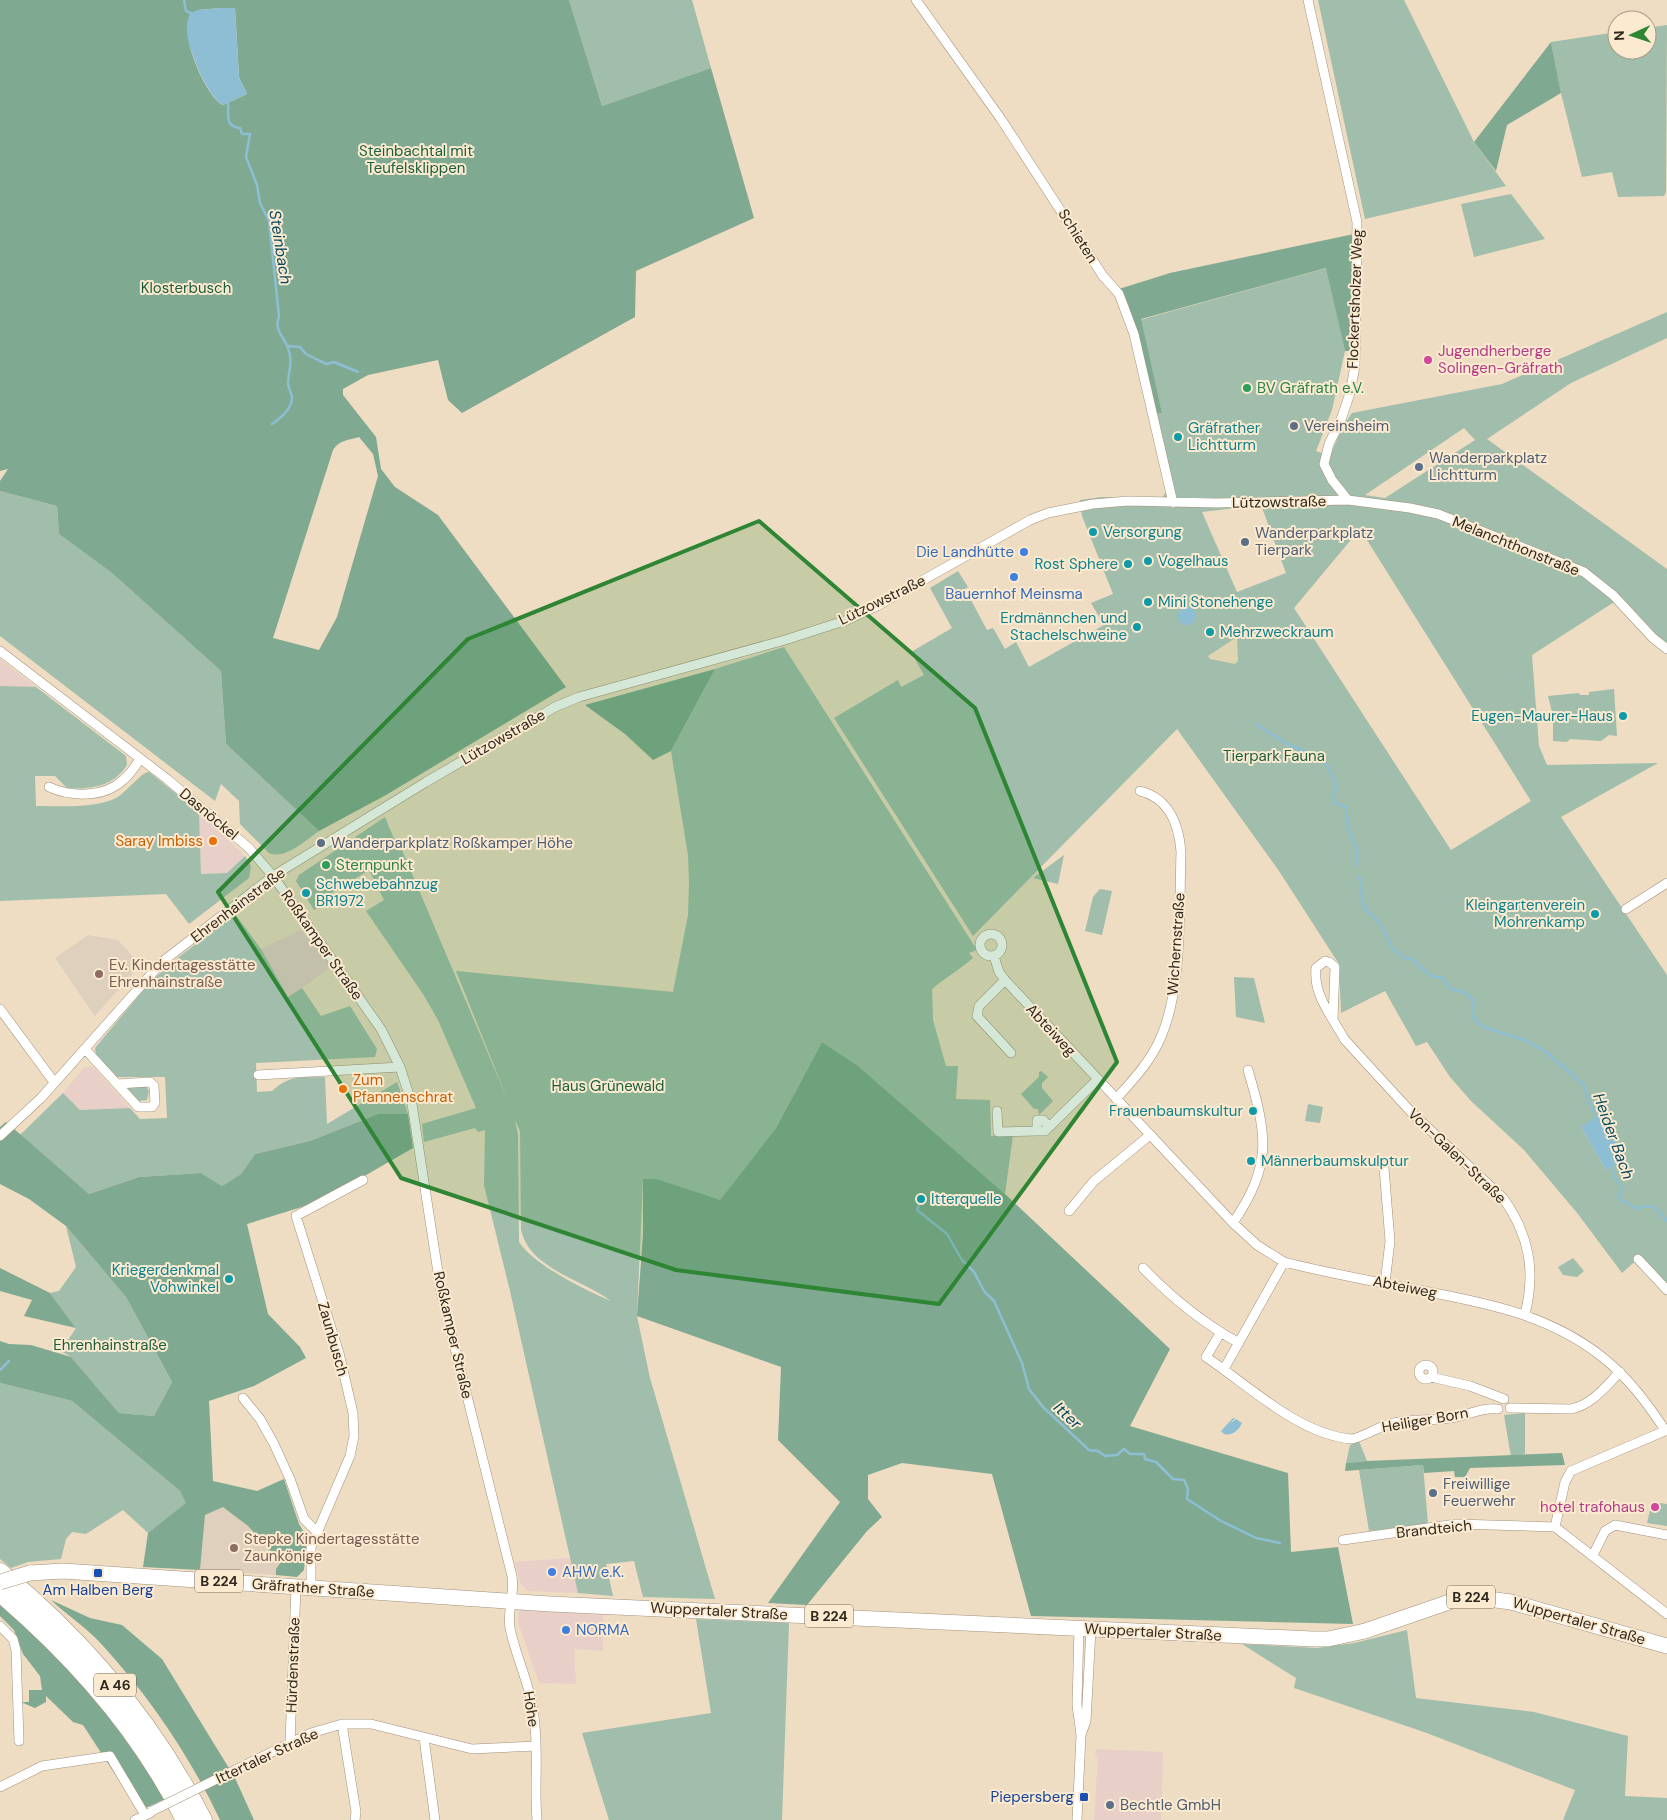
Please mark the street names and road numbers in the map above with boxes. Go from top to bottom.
street label: Schieten [1053,205,1103,267]
street label: Flockertsholzer Weg [1343,229,1367,369]
street label: Lützowstraße [1232,491,1326,513]
street label: Melanchthonstraße [1449,511,1583,581]
street label: Lützowstraße [835,570,929,630]
street label: Lützowstraße [457,705,549,769]
street label: Dasnöckel [175,784,243,844]
street label: Ehrenhainstraße [187,863,289,947]
street label: Roßkamper Straße [276,886,368,1004]
street label: Wichernstraße [1162,892,1190,996]
street label: Abteiweg [1022,999,1080,1061]
street label: Von-Galen-Straße [1404,1104,1510,1208]
street label: Roßkamper Straße [429,1269,477,1401]
street label: Abteiweg [1371,1271,1439,1303]
street label: Zaunbusch [313,1300,353,1378]
street label: Heiliger Born [1380,1403,1470,1437]
street label: Brandteich [1395,1515,1473,1543]
road number: B 224 [195,1570,243,1592]
street label: Gräfrather Straße [251,1574,375,1602]
road number: B 224 [1447,1585,1495,1608]
street label: Wuppertaler Straße [1510,1592,1648,1650]
street label: Wuppertaler Straße [650,1597,788,1625]
road number: B 224 [805,1604,853,1628]
street label: Hürdenstraße [281,1617,305,1713]
street label: Wuppertaler Straße [1084,1618,1222,1646]
road number: A 46 [94,1674,136,1696]
street label: Höhe [518,1690,544,1728]
street label: Ittertaler Straße [212,1723,322,1789]

